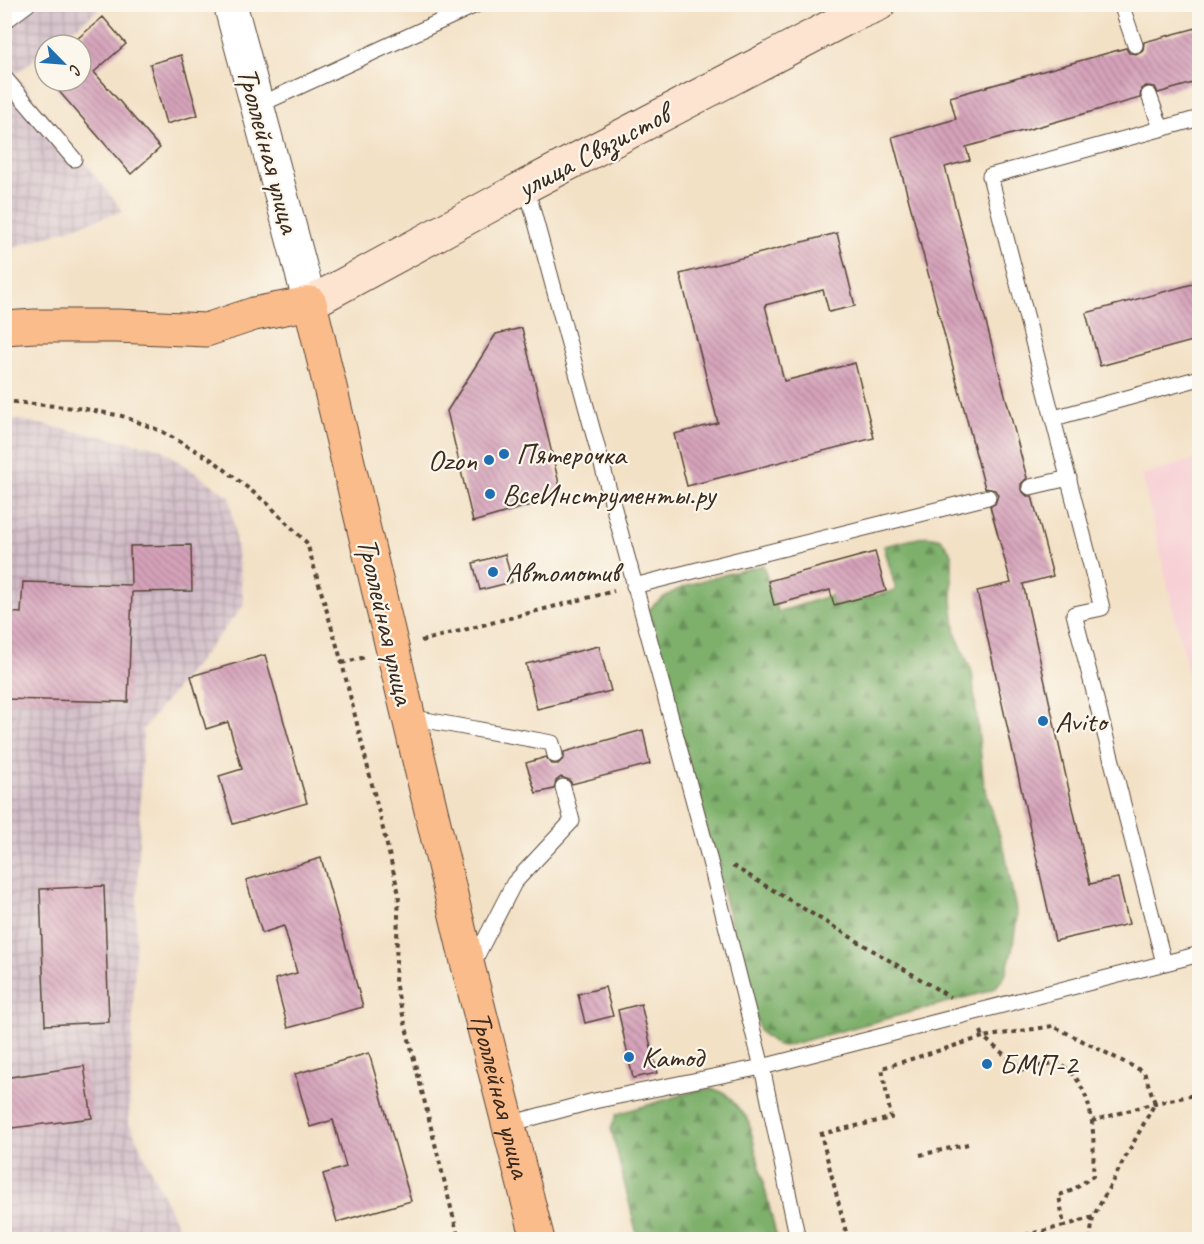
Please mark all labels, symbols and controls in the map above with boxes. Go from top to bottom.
north arrow [33,33,93,93]
text: С [64,61,86,79]
street label: Троллейная улица [229,63,310,239]
street label: улица Связистов [509,92,682,208]
place label: Пятерочка [516,435,628,473]
place label: Ozon [428,441,477,479]
marker: Пятерочка [497,447,511,461]
marker: Ozon [482,453,496,467]
place label: ВсеИнструменты.ру [502,475,718,513]
marker: ВсеИнструменты.ру [483,487,497,501]
street label: Троллейная улица [348,534,424,710]
place label: Автомотив [505,553,624,591]
marker: Автомотив [486,565,500,579]
place label: Avito [1055,702,1110,740]
marker: Avito [1036,714,1050,728]
street label: Троллейная улица [461,1007,541,1183]
place label: Катод [641,1038,706,1076]
place label: БМП-2 [999,1045,1080,1083]
marker: Катод [622,1050,636,1064]
marker: БМП-2 [980,1057,994,1071]

